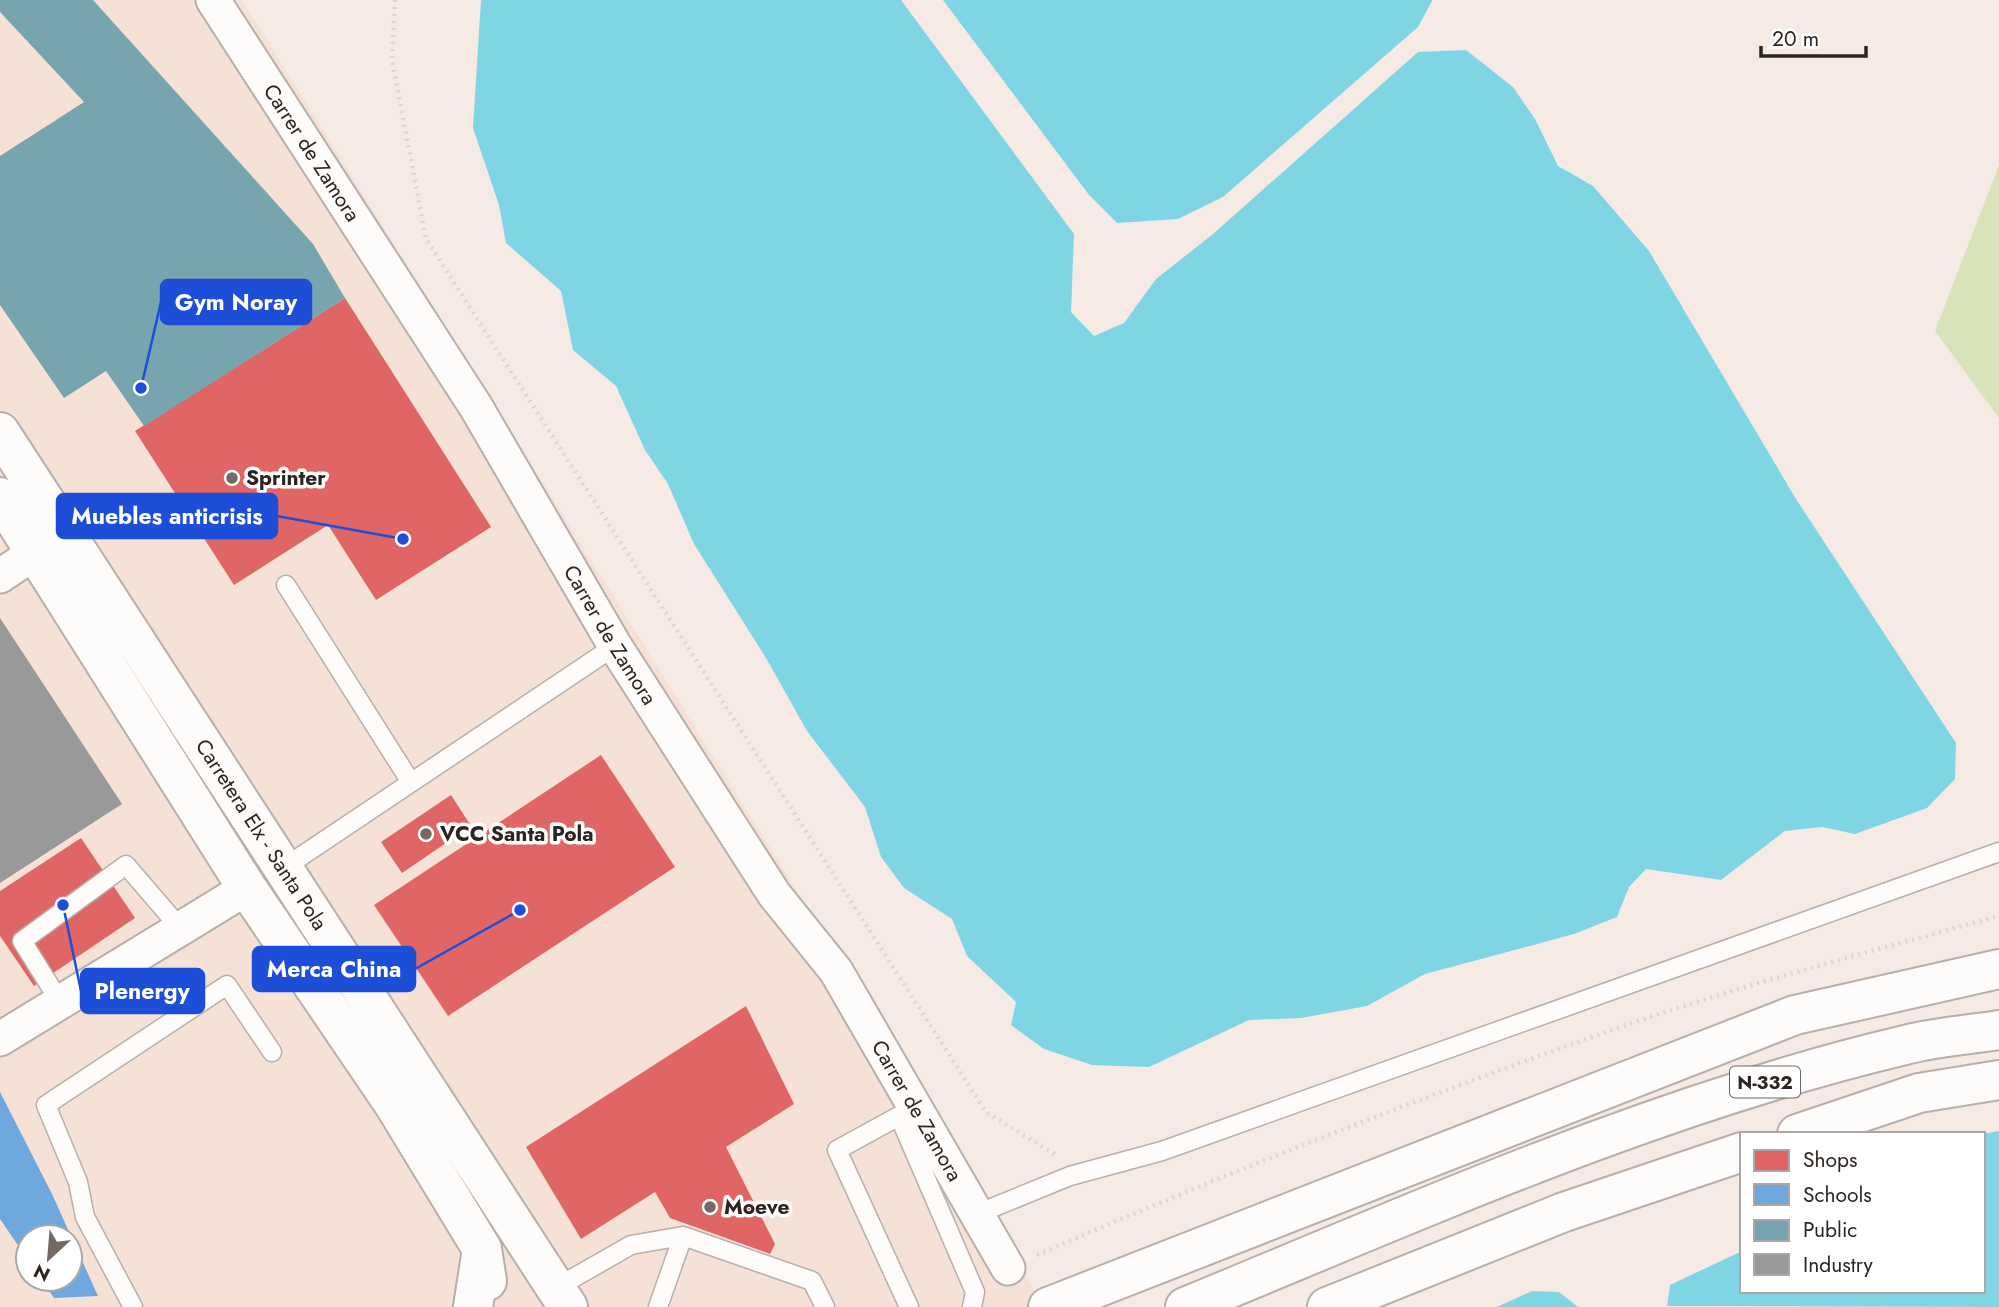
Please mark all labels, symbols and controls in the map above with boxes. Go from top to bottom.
scale bar [1761,14,1866,58]
text: 20 m [1772,24,1819,54]
street label: Carrer de Zamora [256,78,367,228]
callout: Gym Noray [161,280,311,324]
text: Gym Noray [175,285,298,319]
place label: Sprinter [246,463,326,493]
marker: Sprinter [224,470,240,486]
callout: Muebles anticrisis [57,494,277,538]
text: Muebles anticrisis [71,499,263,533]
street label: Carrer de Zamora [556,559,664,711]
street label: Carretera Elx - Santa Pola [188,733,335,936]
place label: VCC Santa Pola [439,819,594,849]
marker: VCC Santa Pola [418,826,434,842]
callout: Merca China [253,947,415,991]
text: Merca China [267,952,401,986]
callout: Plenergy [81,969,204,1013]
text: Plenergy [94,974,191,1008]
street label: Carrer de Zamora [864,1035,970,1187]
road number: N-332 [1730,1066,1800,1098]
legend [1740,1132,1985,1293]
text: Shops [1803,1145,1857,1175]
text: Schools [1803,1180,1872,1210]
place label: Moeve [724,1192,790,1222]
marker: Moeve [702,1199,718,1215]
text: Public [1803,1215,1857,1245]
north arrow [14,1223,84,1293]
text: Industry [1803,1250,1874,1280]
text: N [29,1257,54,1288]

